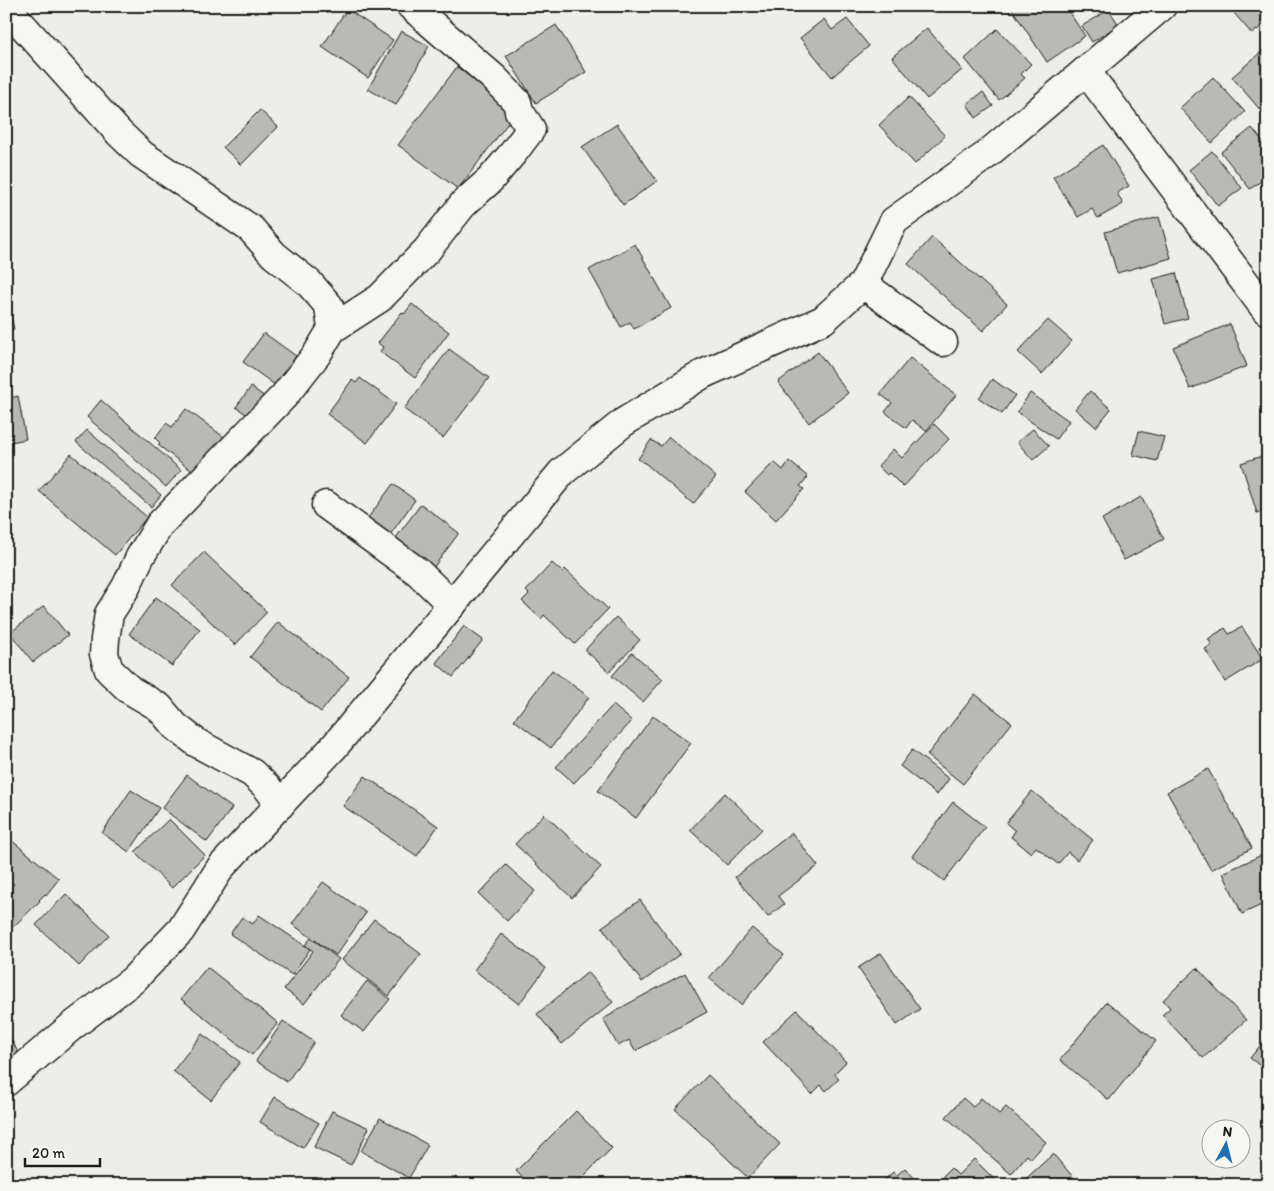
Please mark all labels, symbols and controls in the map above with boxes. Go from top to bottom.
north arrow [1202,1118,1252,1168]
text: N [1222,1123,1233,1141]
scale bar [25,1136,100,1168]
text: 20 m [32,1144,66,1162]

